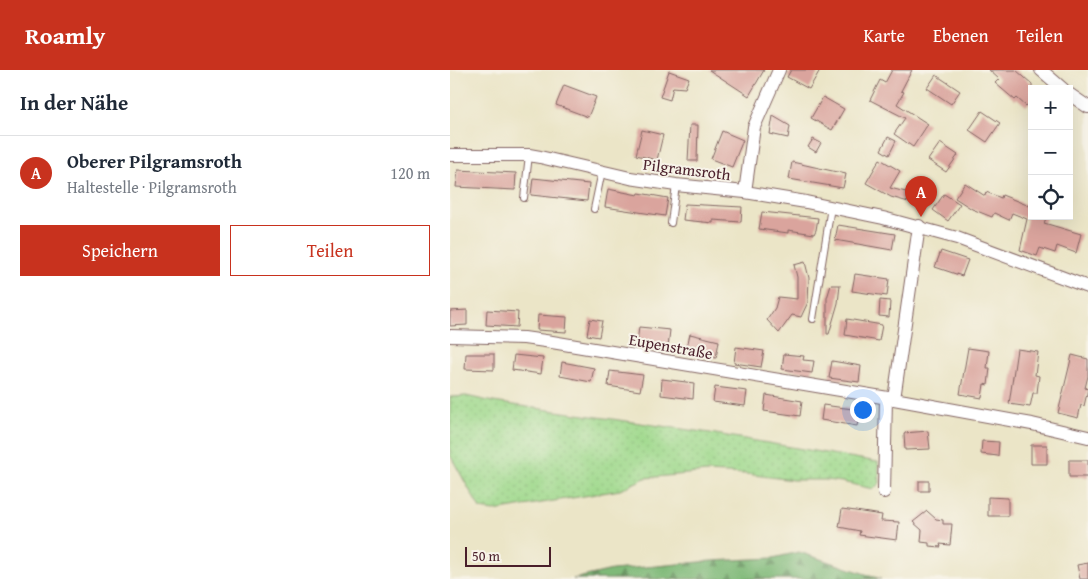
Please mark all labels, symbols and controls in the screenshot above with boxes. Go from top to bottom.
text: Roamly [25,18,105,53]
text: Karte [864,22,905,49]
text: Ebenen [933,22,989,49]
text: Teilen [1017,22,1063,49]
map controls [1028,85,1073,220]
button: + [1028,85,1073,130]
text: In der Nähe [20,87,128,118]
button: − [1028,130,1073,175]
text: Oberer Pilgramsroth [67,147,242,175]
street label: Pilgramsroth [642,152,732,186]
text: A [31,161,41,185]
text: 120 m [390,161,430,185]
text: Haltestelle · Pilgramsroth [67,175,237,199]
button: locate [1028,175,1073,220]
pin: A [905,176,937,217]
button: Speichern [20,225,220,276]
button: Teilen [230,225,430,276]
street label: Eupenstraße [627,327,715,365]
your location [850,397,876,423]
scale bar [465,544,551,567]
text: 50 m [472,546,500,566]

